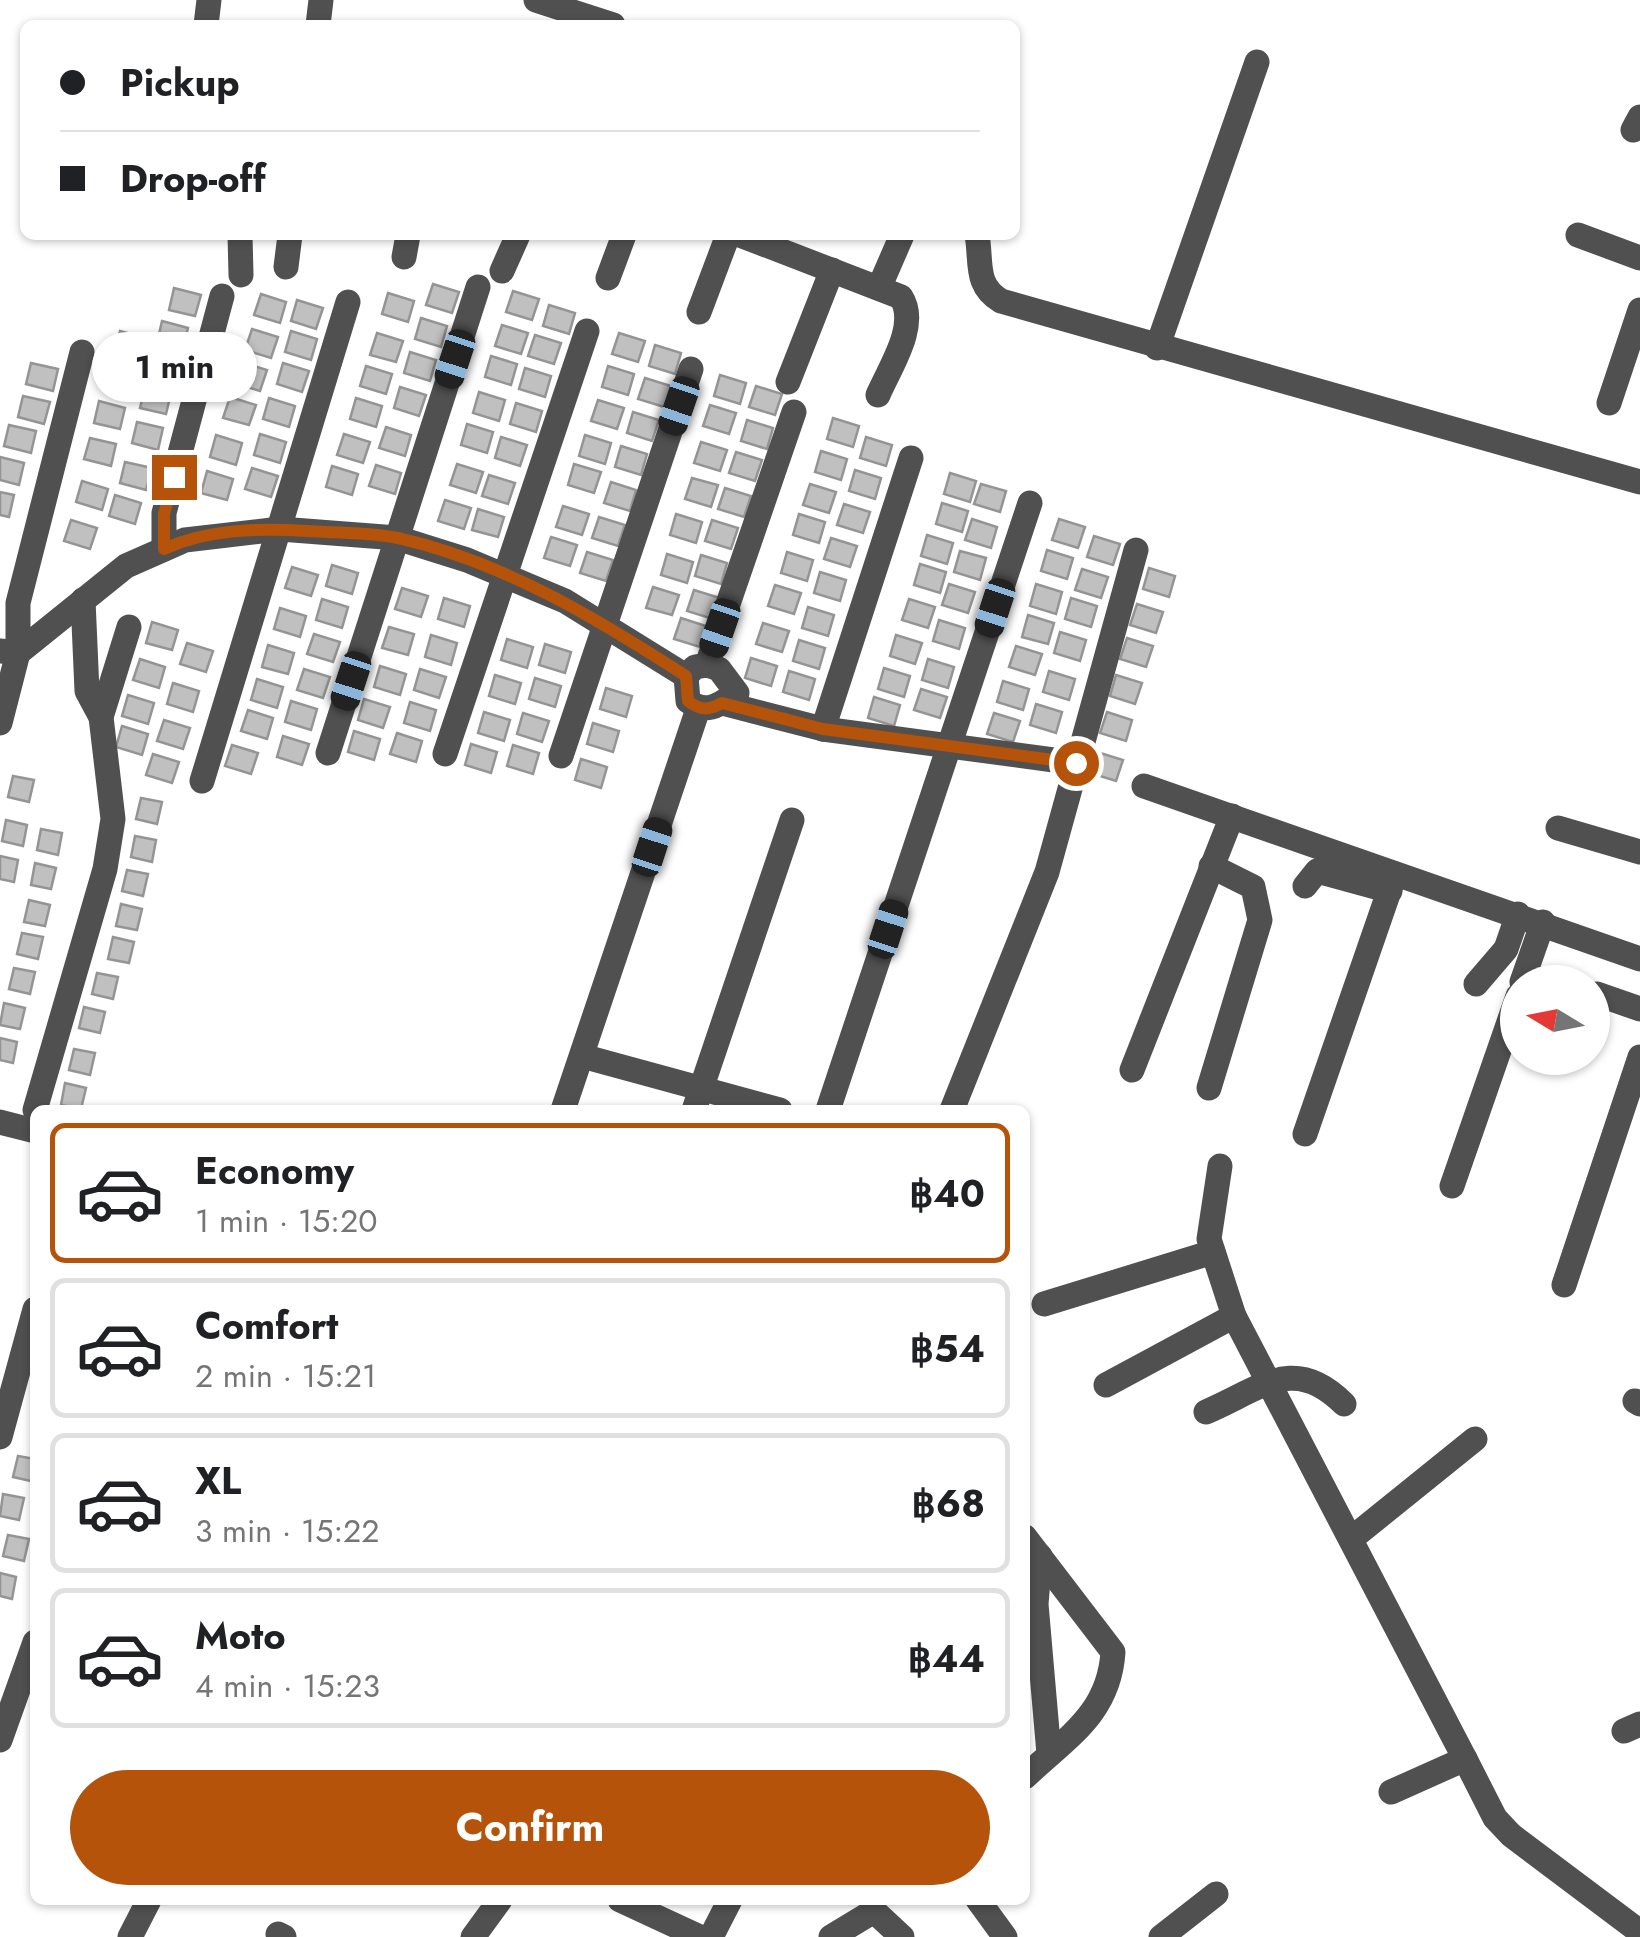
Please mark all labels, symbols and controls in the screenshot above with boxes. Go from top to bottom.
text: Pickup [120,55,240,110]
text: Drop-off [120,151,266,206]
car [431,326,479,392]
callout: 1 min [91,332,256,402]
text: 1 min [135,344,214,390]
car [655,373,703,439]
route end [152,455,197,500]
car [971,575,1019,641]
car [696,595,744,661]
car [327,648,375,714]
route start [1054,741,1099,786]
car [628,814,676,880]
car [864,896,912,962]
north arrow [1500,965,1610,1075]
map controls [1500,965,1610,1075]
text: Economy [195,1143,354,1198]
icon: car [75,1148,165,1238]
text: ฿40 [909,1166,985,1221]
text: 1 min · 15:20 [195,1198,377,1244]
text: Comfort [195,1298,338,1353]
icon: car [75,1303,165,1393]
text: ฿54 [910,1321,985,1376]
text: 2 min · 15:21 [195,1353,376,1399]
text: XL [195,1453,241,1508]
icon: car [75,1458,165,1548]
text: ฿68 [912,1476,985,1531]
text: 3 min · 15:22 [195,1508,379,1554]
text: Moto [195,1608,286,1663]
icon: car [75,1613,165,1703]
text: ฿44 [908,1631,985,1686]
text: 4 min · 15:23 [195,1663,380,1709]
button: Confirm [70,1770,990,1885]

